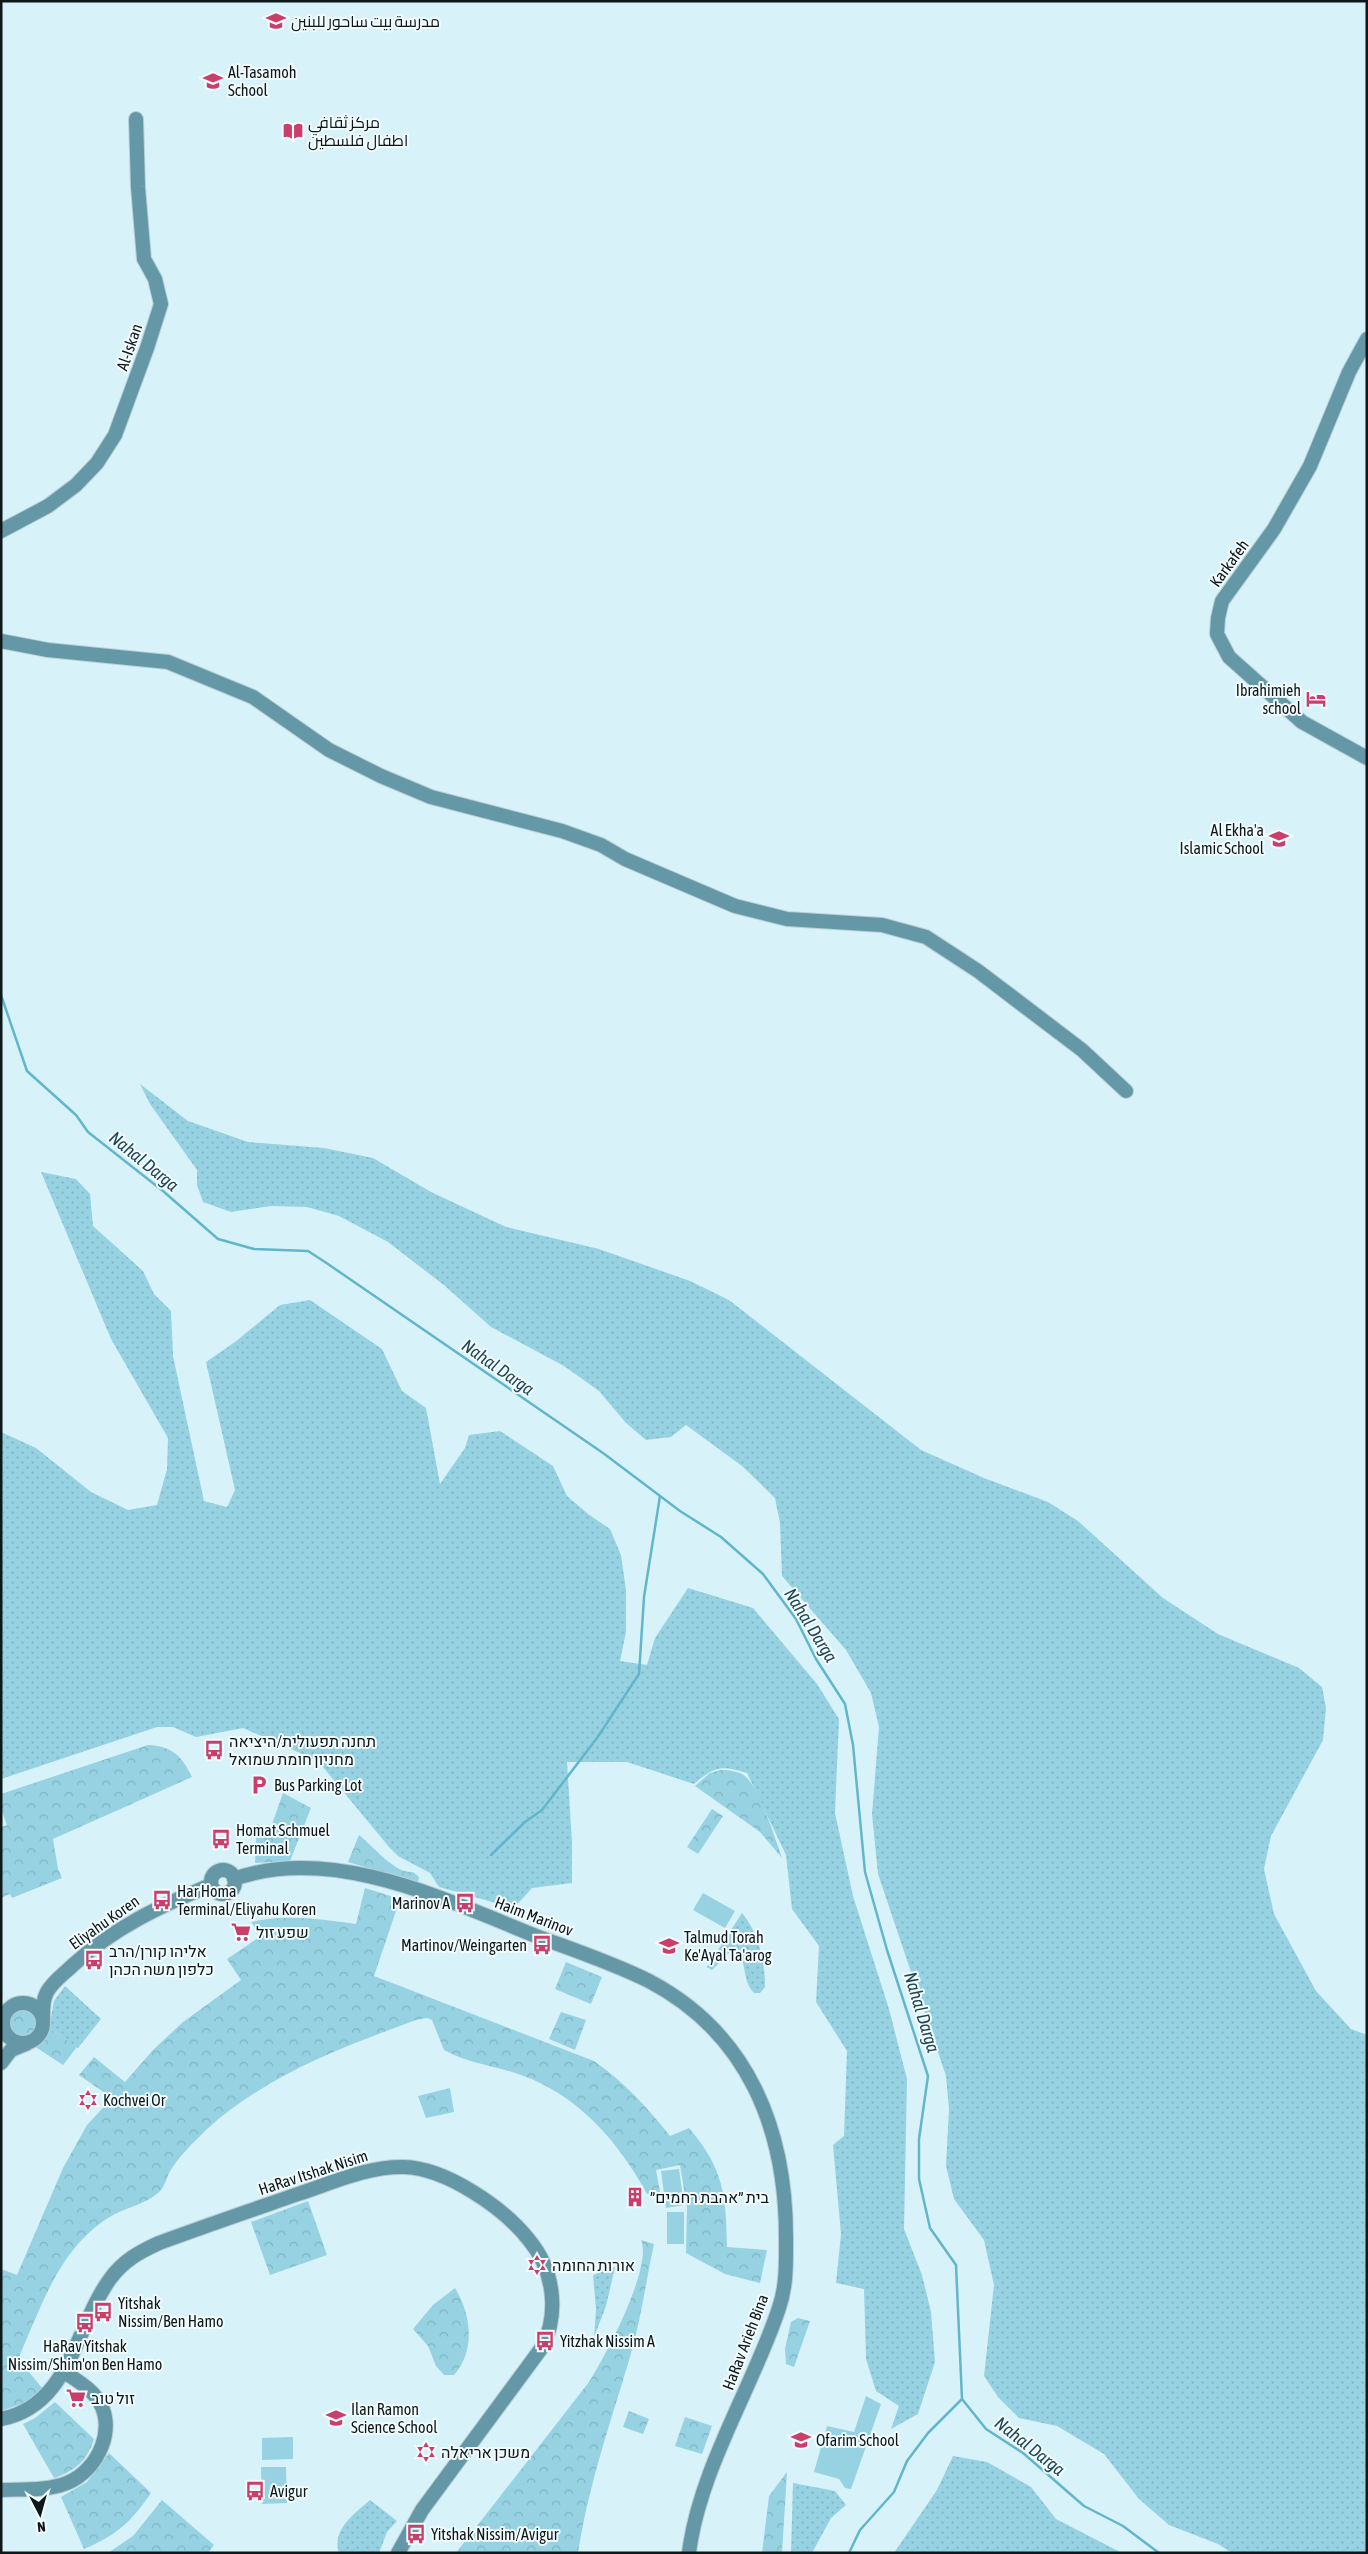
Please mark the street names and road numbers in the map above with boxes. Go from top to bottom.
street label: Al-Iskan [113,321,145,373]
street label: Karkafeh [1206,536,1252,590]
street label: Eliyahu Koren [66,1891,143,1953]
street label: Haim Marinov [492,1893,576,1939]
street label: HaRav Itshak Nisim [256,2146,370,2198]
street label: HaRav Arieh Bina [719,2292,771,2392]

